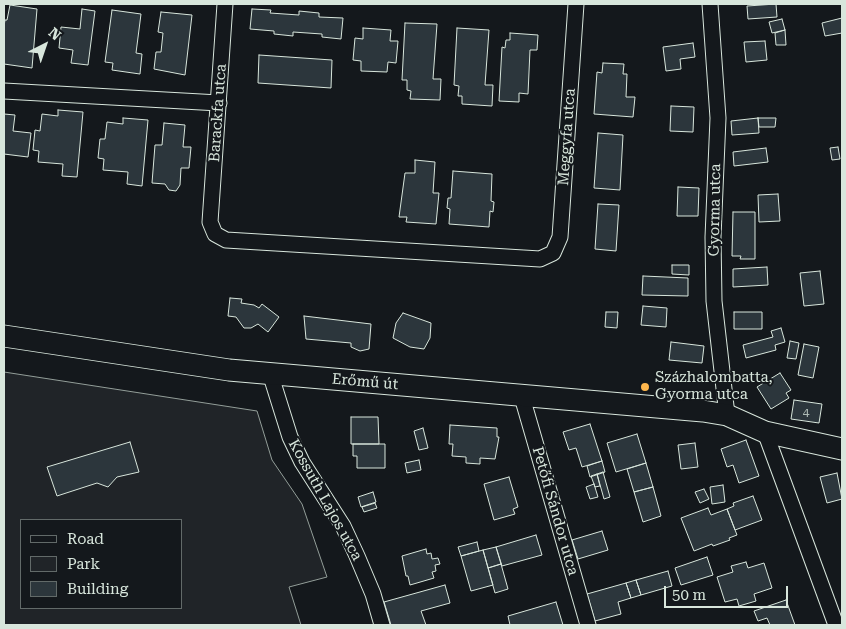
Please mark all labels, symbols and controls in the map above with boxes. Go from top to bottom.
north arrow [20,20,70,70]
text: N [46,24,64,43]
street label: Barackfa utca [206,63,230,163]
street label: Meggyfa utca [555,88,579,186]
street label: Gyorma utca [705,163,725,257]
place label: Százhalombatta, Gyorma utca [655,369,773,404]
street label: Erőmű út [331,370,399,394]
marker: Százhalombatta, Gyorma utca [639,381,651,393]
house number: 4 [803,405,809,419]
street label: Kossuth Lajos utca [284,436,366,564]
street label: Petőfi Sándor utca [528,444,582,578]
legend [20,519,182,609]
text: Road [67,530,104,548]
text: Park [67,555,100,573]
scale bar [666,576,790,608]
text: Building [67,580,128,598]
text: 50 m [672,586,706,604]

